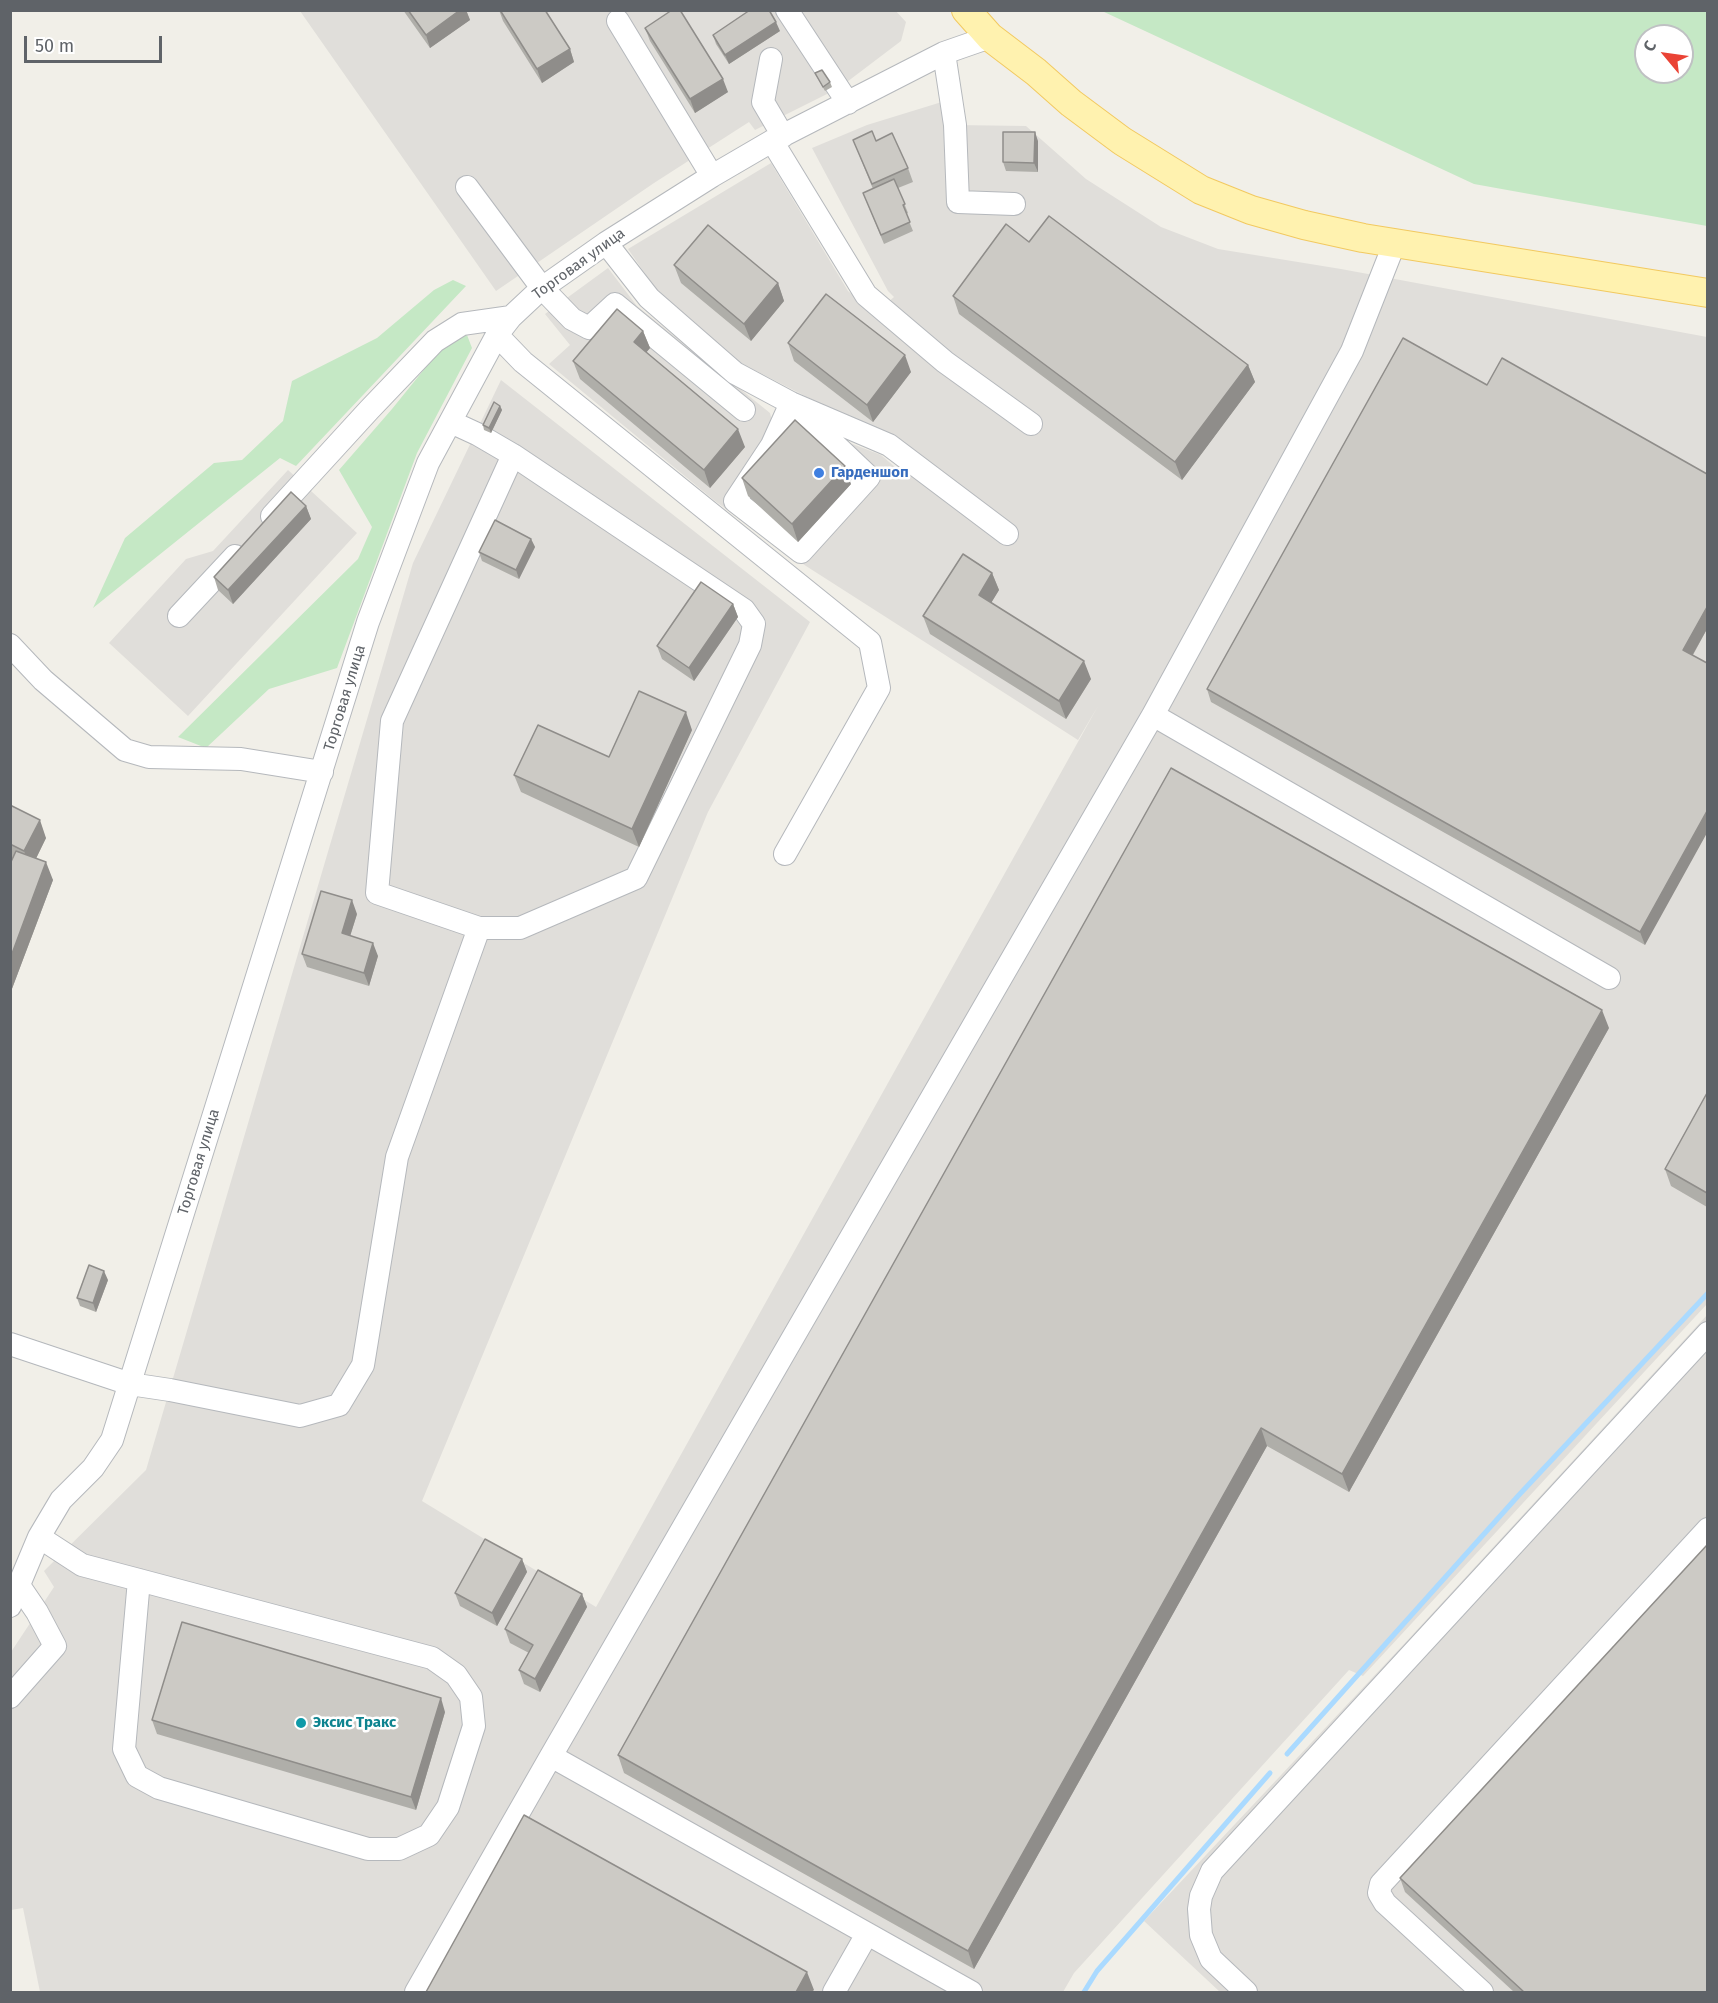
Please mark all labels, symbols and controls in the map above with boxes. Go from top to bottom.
scale bar [27,24,165,62]
north arrow [1634,24,1694,84]
text: 50 m [35,35,74,57]
text: С [1639,37,1660,55]
street label: Торговая улица [529,224,629,304]
place label: Гарденшоп [831,464,909,482]
marker: Гарденшоп [812,466,826,480]
street label: Торговая улица [320,643,370,753]
street label: Торговая улица [174,1107,224,1217]
place label: Эксис Тракс [313,1714,396,1732]
marker: Эксис Тракс [294,1716,308,1730]

